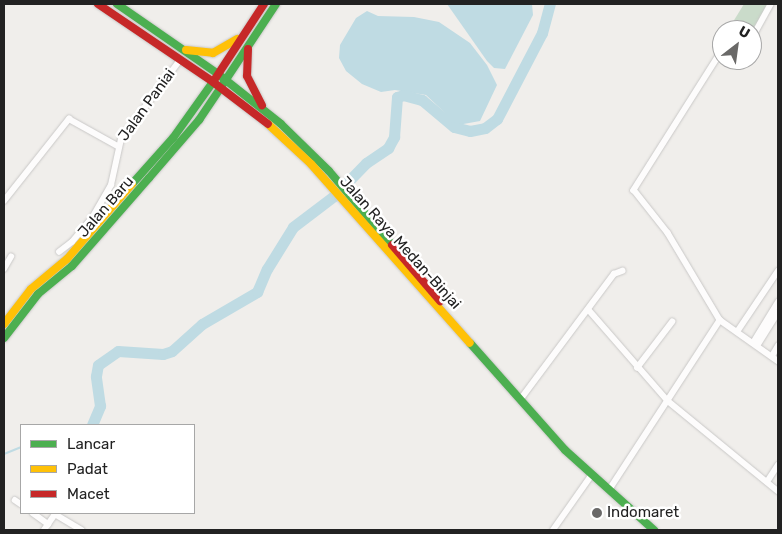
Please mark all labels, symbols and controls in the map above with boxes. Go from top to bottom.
north arrow [712,20,762,70]
text: U [736,23,753,42]
street label: Jalan Paniai [115,65,179,145]
street label: Jalan Baru [74,173,138,241]
street label: Jalan Raya Medan-Binjai [336,173,464,313]
legend [20,424,195,514]
text: Lancar [67,435,115,453]
text: Padat [67,460,108,478]
text: Macet [67,485,110,503]
place label: Indomaret [607,504,679,522]
marker: Indomaret [591,507,603,519]

